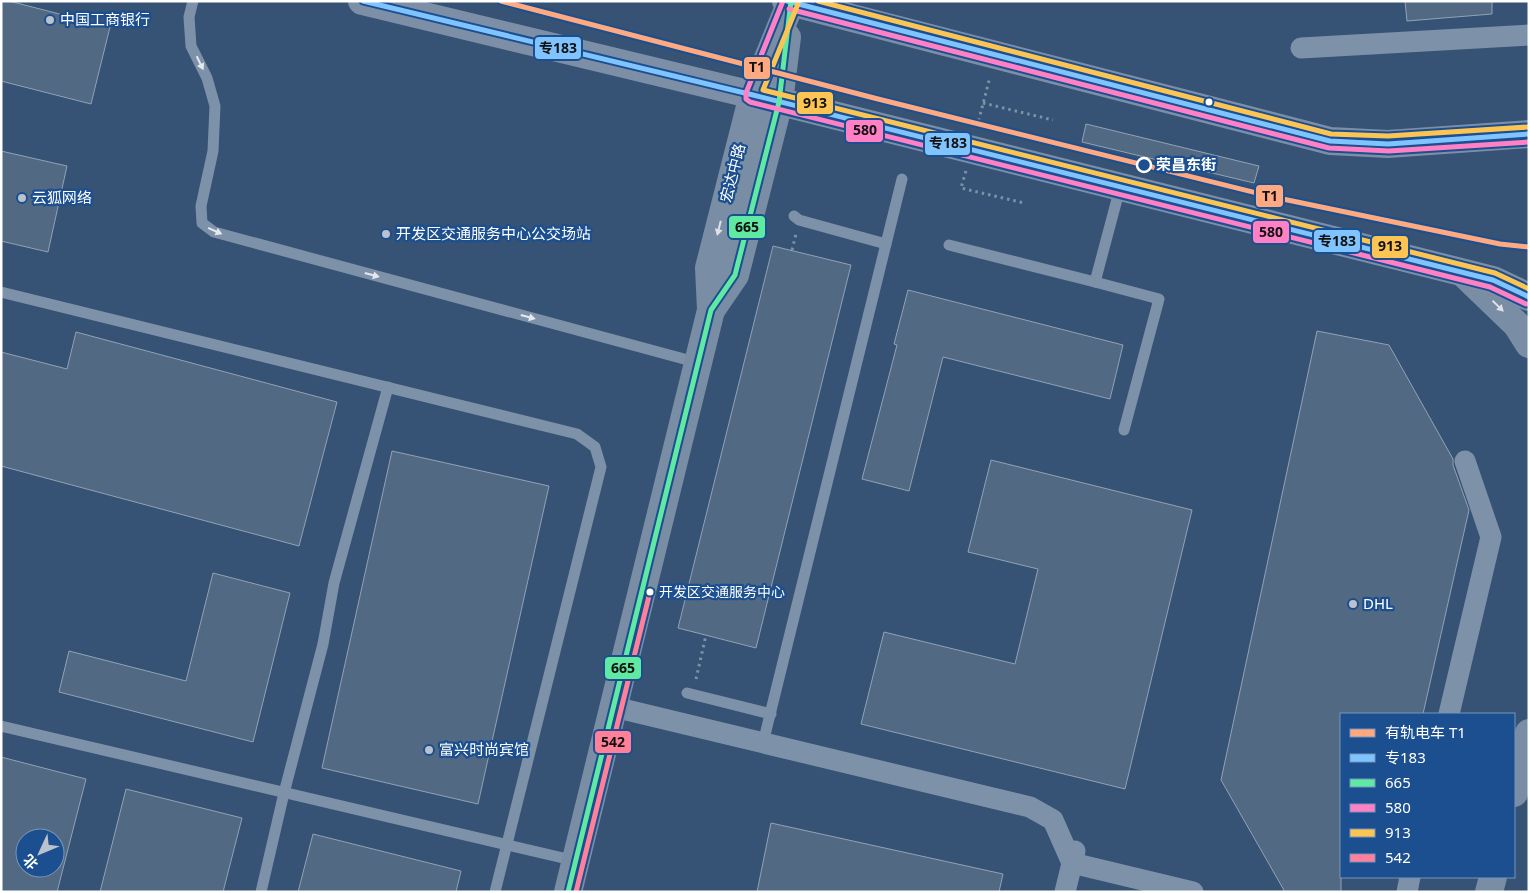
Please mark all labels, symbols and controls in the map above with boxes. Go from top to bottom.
place label: 中国工商银行 [60,9,150,29]
marker: 中国工商银行 [44,14,56,26]
line badge: 专183 [534,36,582,60]
text: 专183 [539,38,577,57]
one-way arrow [196,56,204,70]
line badge: T1 [743,56,771,80]
text: T1 [749,57,765,76]
line badge: 913 [796,91,834,115]
text: 913 [803,93,827,112]
unlabelled marker [1204,97,1214,107]
line badge: 580 [845,119,884,143]
text: 580 [853,120,877,139]
line badge: 专183 [924,132,971,156]
text: 专183 [929,133,967,152]
street label: 宏达中路 [715,141,749,204]
place label: 荣昌东街 [1156,154,1216,174]
marker: 荣昌东街 [1136,157,1152,173]
line badge: T1 [1255,184,1284,208]
text: T1 [1262,186,1278,205]
place label: 云狐网络 [32,187,92,207]
marker: 云狐网络 [16,192,28,204]
line badge: 665 [728,215,766,239]
text: 665 [735,217,759,236]
one-way arrow [715,220,723,235]
line badge: 580 [1252,220,1290,244]
text: 580 [1259,222,1283,241]
place label: 开发区交通服务中心公交场站 [396,223,591,243]
one-way arrow [208,226,223,235]
marker: 开发区交通服务中心公交场站 [380,228,392,240]
line badge: 专183 [1313,229,1361,253]
text: 专183 [1318,231,1356,250]
line badge: 913 [1371,235,1409,259]
text: 913 [1378,236,1402,255]
one-way arrow [364,271,379,279]
one-way arrow [1492,300,1504,312]
one-way arrow [521,314,536,322]
place label: 开发区交通服务中心 [659,582,785,601]
marker: 开发区交通服务中心 [645,587,655,597]
place label: DHL [1363,593,1393,613]
marker: DHL [1347,598,1359,610]
line badge: 665 [604,656,642,680]
text: 665 [611,658,635,677]
legend [1340,713,1515,878]
text: 有轨电车 T1 [1385,722,1466,742]
line badge: 542 [594,730,632,754]
text: 542 [601,732,625,751]
place label: 富兴时尚宾馆 [439,739,529,759]
marker: 富兴时尚宾馆 [423,744,435,756]
text: 专183 [1385,747,1426,767]
text: 665 [1385,772,1411,792]
text: 580 [1385,797,1411,817]
text: 913 [1385,822,1411,842]
north arrow [15,828,65,878]
text: 542 [1385,847,1411,867]
text: 北 [19,851,42,874]

